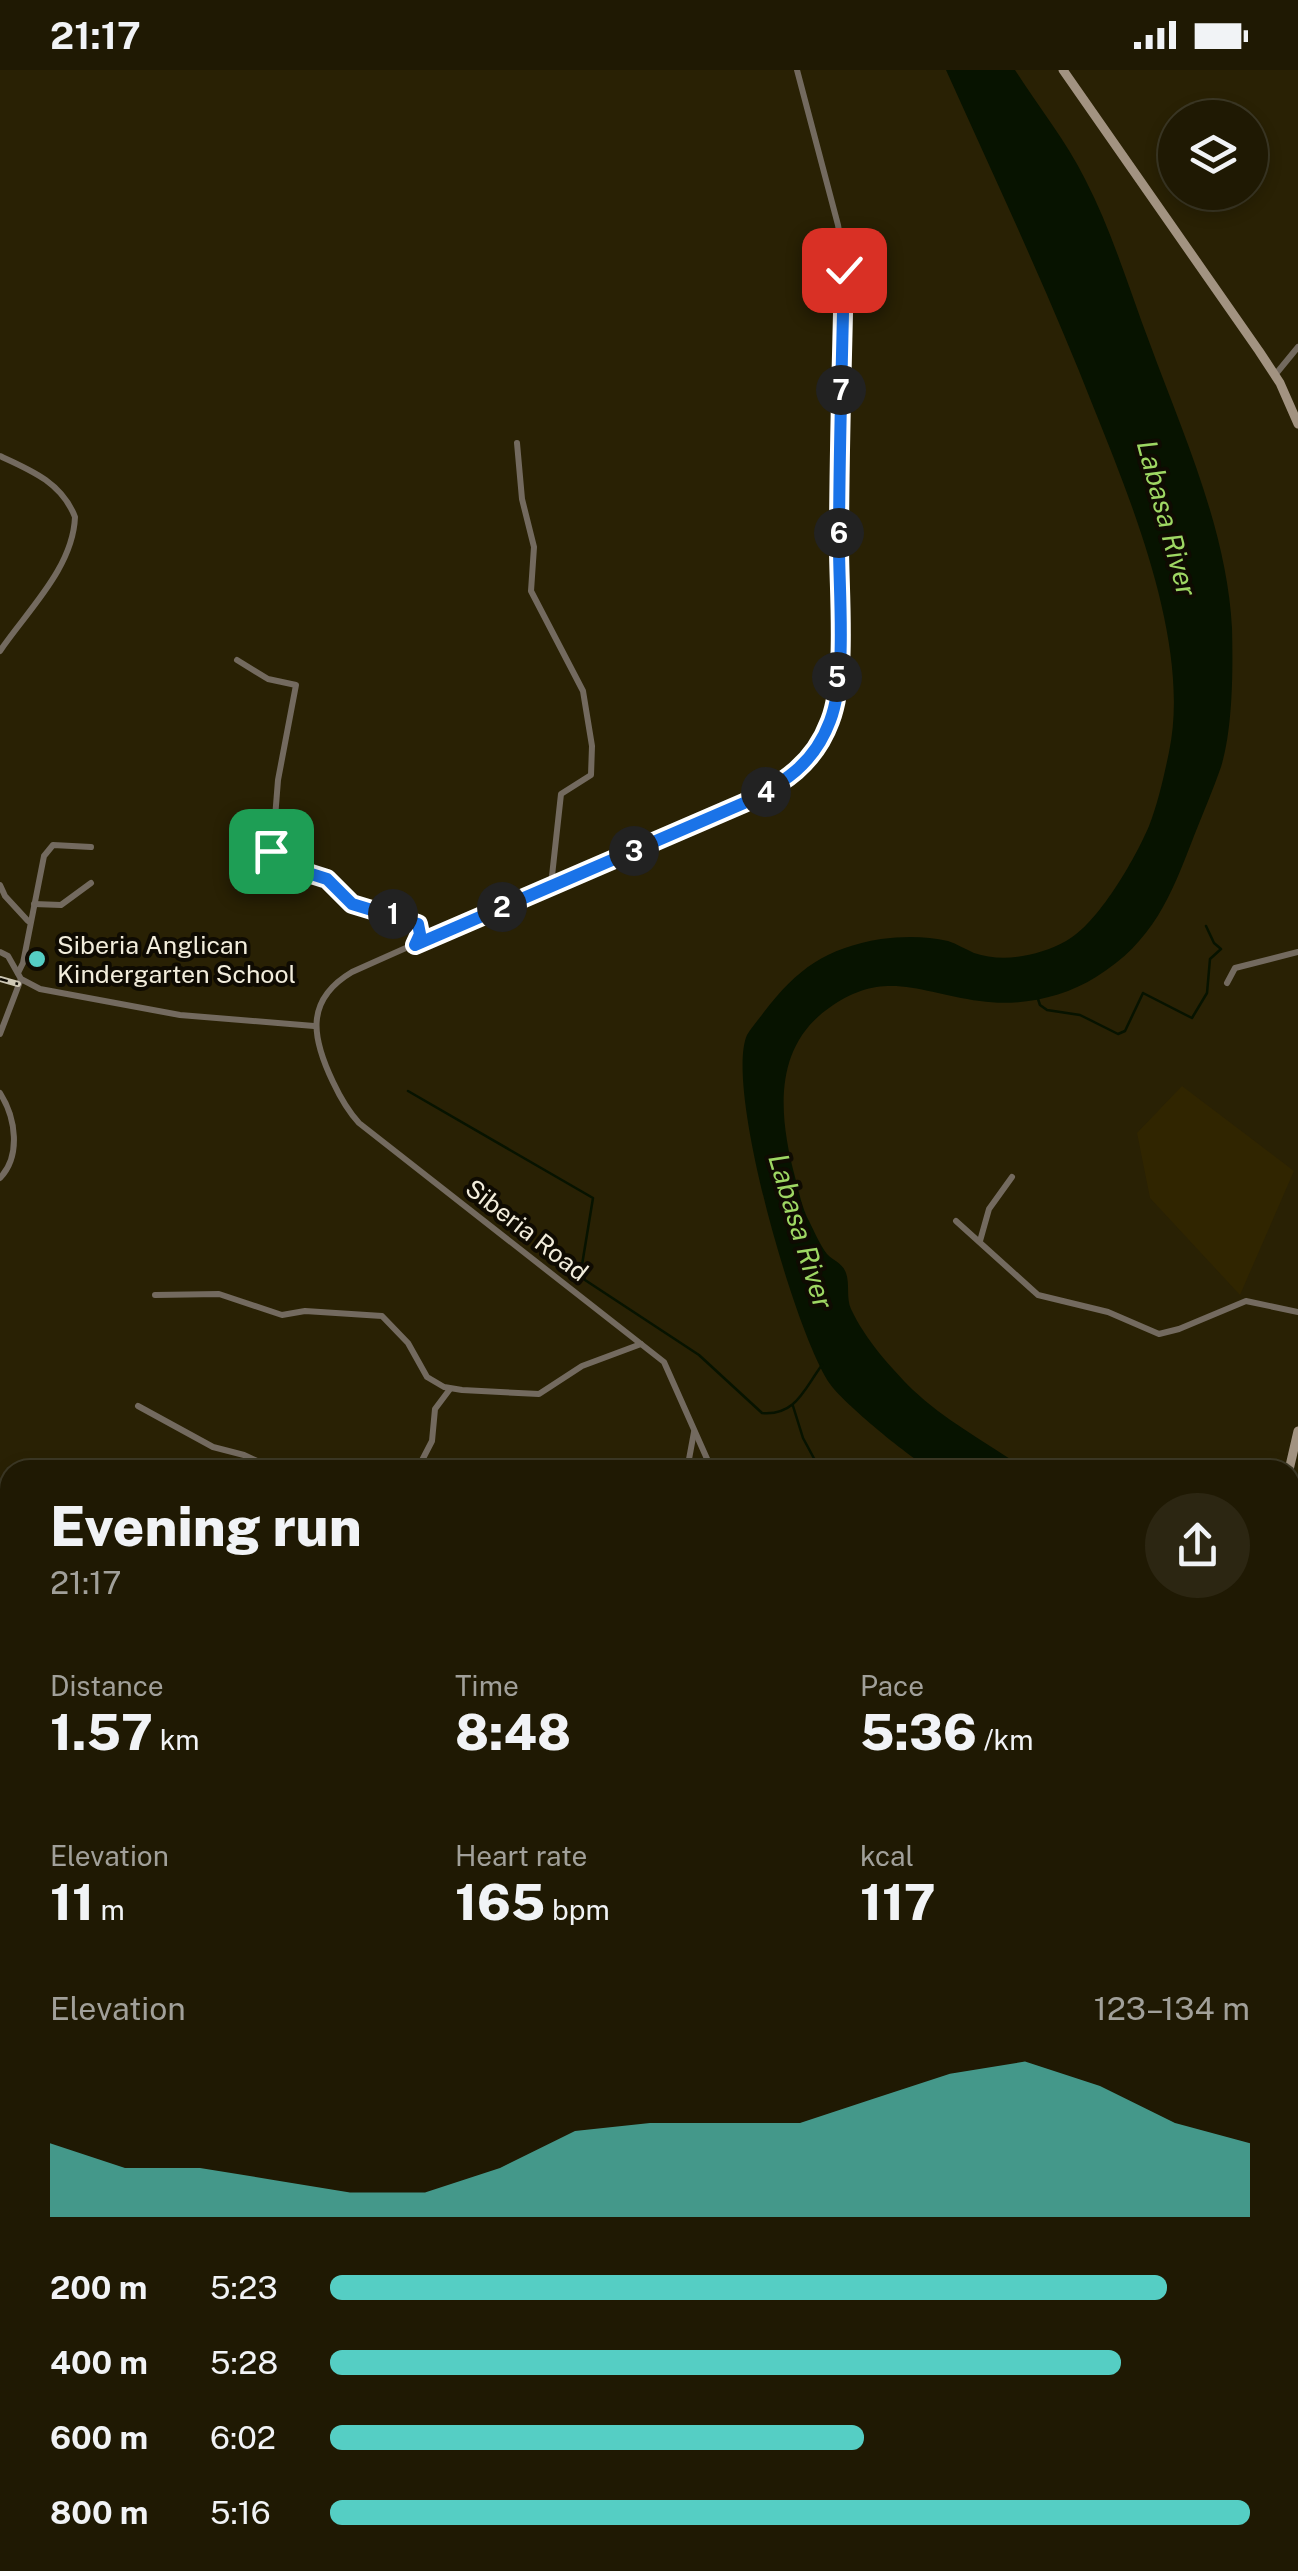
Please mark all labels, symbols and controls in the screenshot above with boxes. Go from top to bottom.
text: 21:17 [50,13,141,58]
map controls [1158,100,1268,210]
button: layers [1158,100,1268,210]
pin [802,228,887,313]
icon: check [817,243,872,298]
pin: 7 [816,365,866,415]
text: 7 [832,373,850,406]
water label: Labasa River [1131,436,1204,600]
pin: 6 [814,508,864,558]
text: 6 [830,516,848,549]
pin: 5 [812,652,862,702]
text: 5 [828,660,846,693]
pin: 4 [741,767,791,817]
text: 4 [757,775,775,808]
pin [229,809,314,894]
icon: arrive [244,824,299,879]
pin: 3 [609,826,659,876]
text: 3 [625,834,643,867]
pin: 2 [477,882,527,932]
pin: 1 [368,889,418,939]
text: 2 [493,890,511,923]
text: 1 [387,897,399,930]
place label: Siberia Anglican Kindergarten School [57,930,296,989]
marker: Siberia Anglican Kindergarten School [26,948,48,970]
water label: Labasa River [762,1149,841,1313]
street label: Siberia Road [460,1173,594,1287]
button: share [1145,1493,1250,1598]
text: Evening run [50,1494,362,1558]
text: 21:17 [50,1564,122,1601]
text: Distance [50,1669,164,1702]
text: Time [455,1669,519,1702]
text: Pace [860,1669,924,1702]
text: 1.57 [50,1702,153,1761]
text: 8:48 [455,1702,571,1761]
text: 5:36 [860,1702,977,1761]
text: km [153,1723,200,1756]
text: /km [977,1723,1033,1756]
text: Elevation [50,1839,169,1872]
text: Heart rate [455,1839,587,1872]
text: kcal [860,1839,914,1872]
text: 11 [50,1872,94,1931]
text: 165 [455,1872,545,1931]
text: 117 [860,1872,936,1931]
text: m [94,1893,125,1926]
text: bpm [545,1893,610,1926]
text: Elevation [50,1990,186,2027]
text: 123–134 m [1094,1990,1250,2027]
text: 200 m [50,2269,147,2306]
text: 5:23 [210,2269,278,2306]
text: 400 m [50,2344,148,2381]
text: 5:28 [210,2344,278,2381]
text: 600 m [50,2419,148,2456]
text: 6:02 [210,2419,276,2456]
text: 800 m [50,2494,148,2531]
text: 5:16 [210,2494,271,2531]

